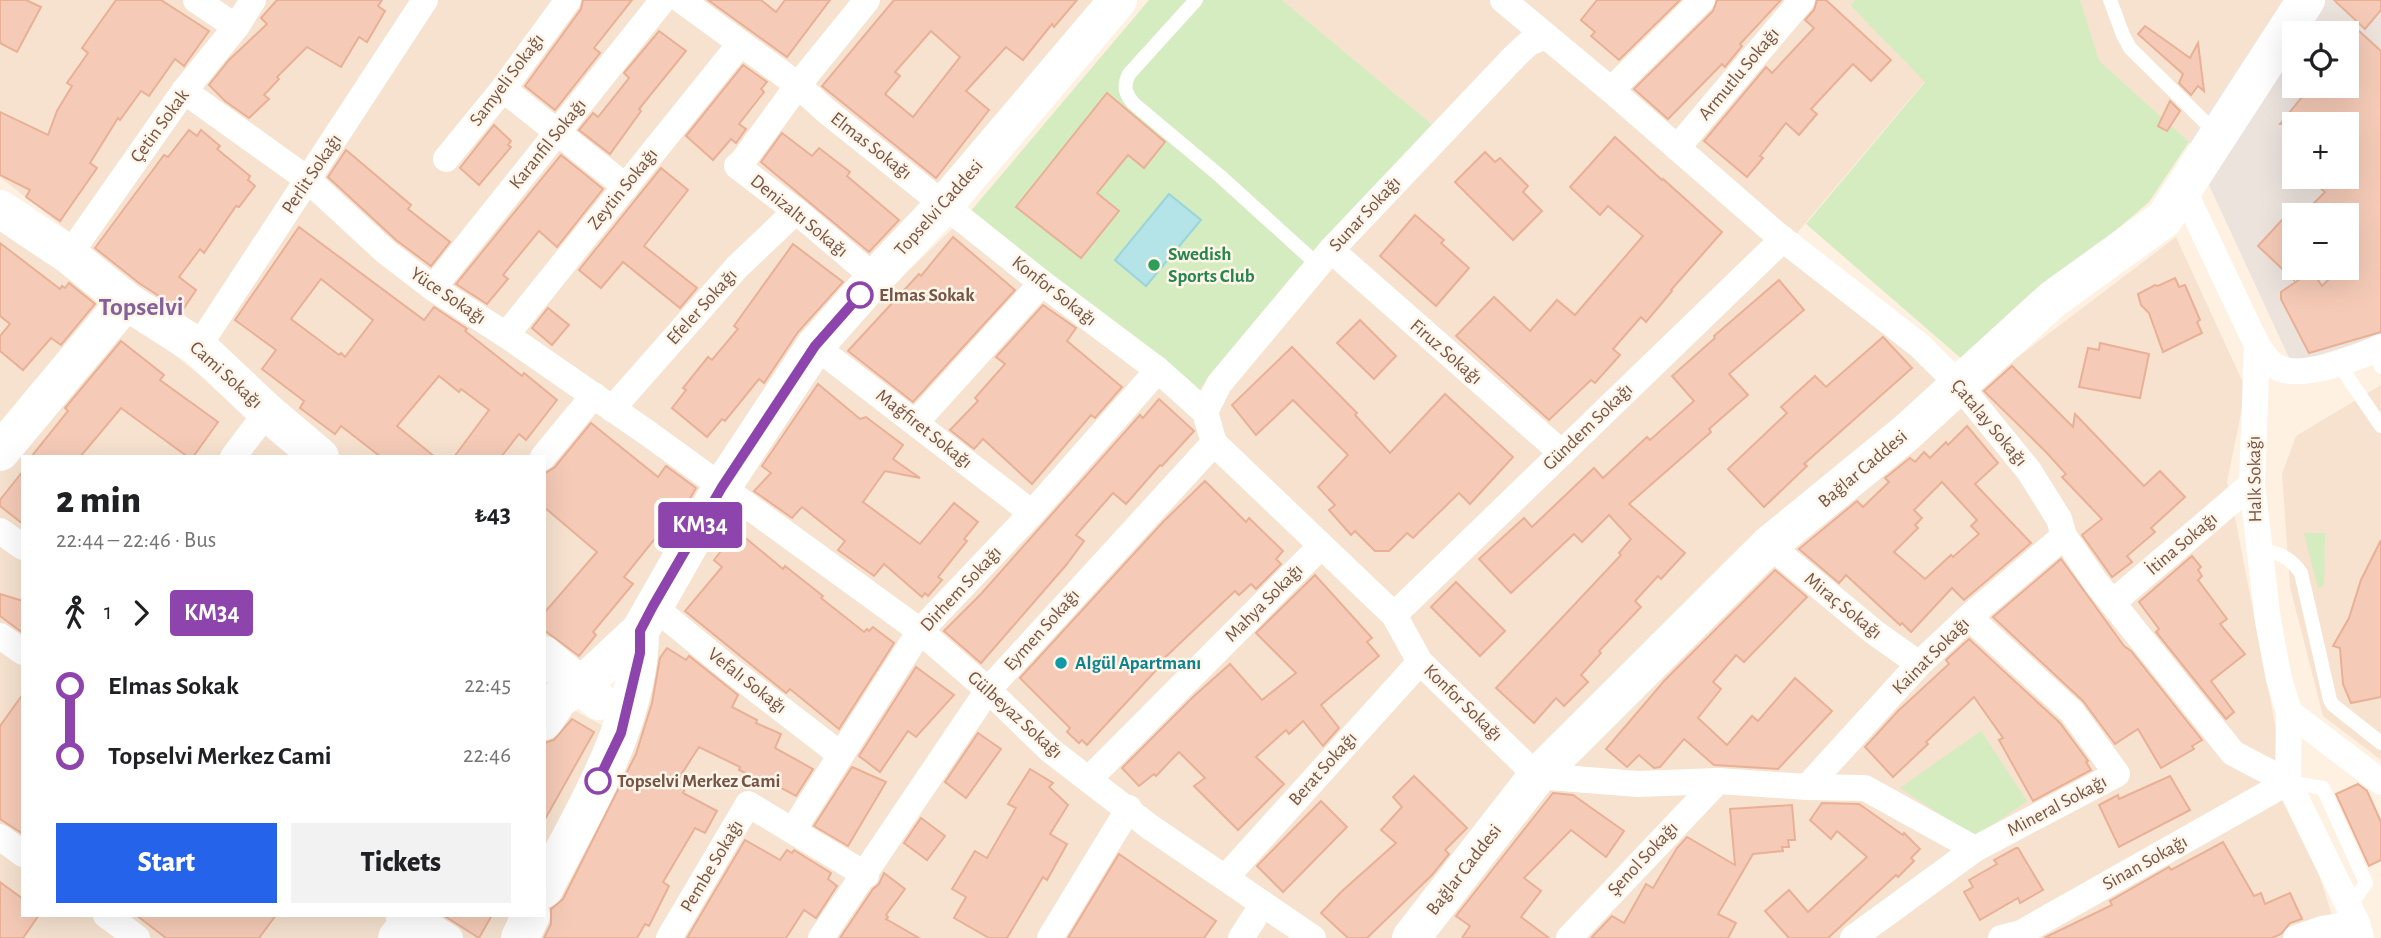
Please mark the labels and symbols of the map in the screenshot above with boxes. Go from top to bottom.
street label: Armutlu Sokağı [1695,24,1783,124]
street label: Samyeli Sokağı [466,30,548,130]
street label: Çetin Sokak [127,86,193,166]
street label: Karanfil Sokağı [506,95,590,193]
street label: Elmas Sokağı [827,109,915,183]
street label: Perlit Sokağı [279,131,345,217]
street label: Zeytin Sokağı [585,145,661,233]
street label: Topselvi Caddesi [891,156,987,260]
street label: Denizaltı Sokağı [747,171,851,261]
street label: Sunar Sokağı [1326,173,1404,255]
place label: Swedish Sports Club [1168,245,1255,286]
street label: Konfor Sokağı [1008,252,1100,330]
marker: Swedish Sports Club [1146,257,1162,273]
street label: Yüce Sokağı [407,264,489,328]
street label: Efeler Sokağı [663,266,741,348]
marker: Elmas Sokak [847,282,873,308]
place label: Elmas Sokak [879,286,975,305]
district label: Topselvi [98,294,184,320]
street label: Firuz Sokağı [1406,316,1486,388]
street label: Cami Sokağı [186,338,266,412]
street label: Çatalay Sokağı [1947,376,2031,470]
street label: Gündem Sokağı [1540,380,1636,474]
street label: Mağfiret Sokağı [872,386,976,472]
street label: Bağlar Caddesi [1815,427,1911,511]
street label: Halk Sokağı [2245,435,2265,523]
line badge: KM34 [651,502,749,548]
street label: İtina Sokağı [2142,508,2221,579]
street label: Dirhem Sokağı [917,543,1005,635]
street label: Mahya Sokağı [1221,560,1307,646]
street label: Miraç Sokağı [1801,569,1885,643]
street label: Eymen Sokağı [1001,586,1083,674]
street label: Kainat Sokağı [1889,614,1973,698]
street label: Vefalı Sokağı [704,645,790,717]
place label: Algül Apartmanı [1075,654,1201,673]
marker: Algül Apartmanı [1053,655,1069,671]
street label: Konfor Sokağı [1420,661,1506,745]
street label: Gülbeyaz Sokağı [964,668,1066,762]
street label: Berat Sokağı [1285,729,1361,809]
marker: Topselvi Merkez Cami [585,768,611,794]
place label: Topselvi Merkez Cami [617,772,780,791]
street label: Mineral Sokağı [2004,772,2110,840]
street label: Pembe Sokağı [677,817,747,915]
street label: Şenol Sokağı [1604,818,1682,900]
street label: Bağlar Caddesi [1423,821,1505,919]
street label: Sinan Sokağı [2099,832,2191,894]

